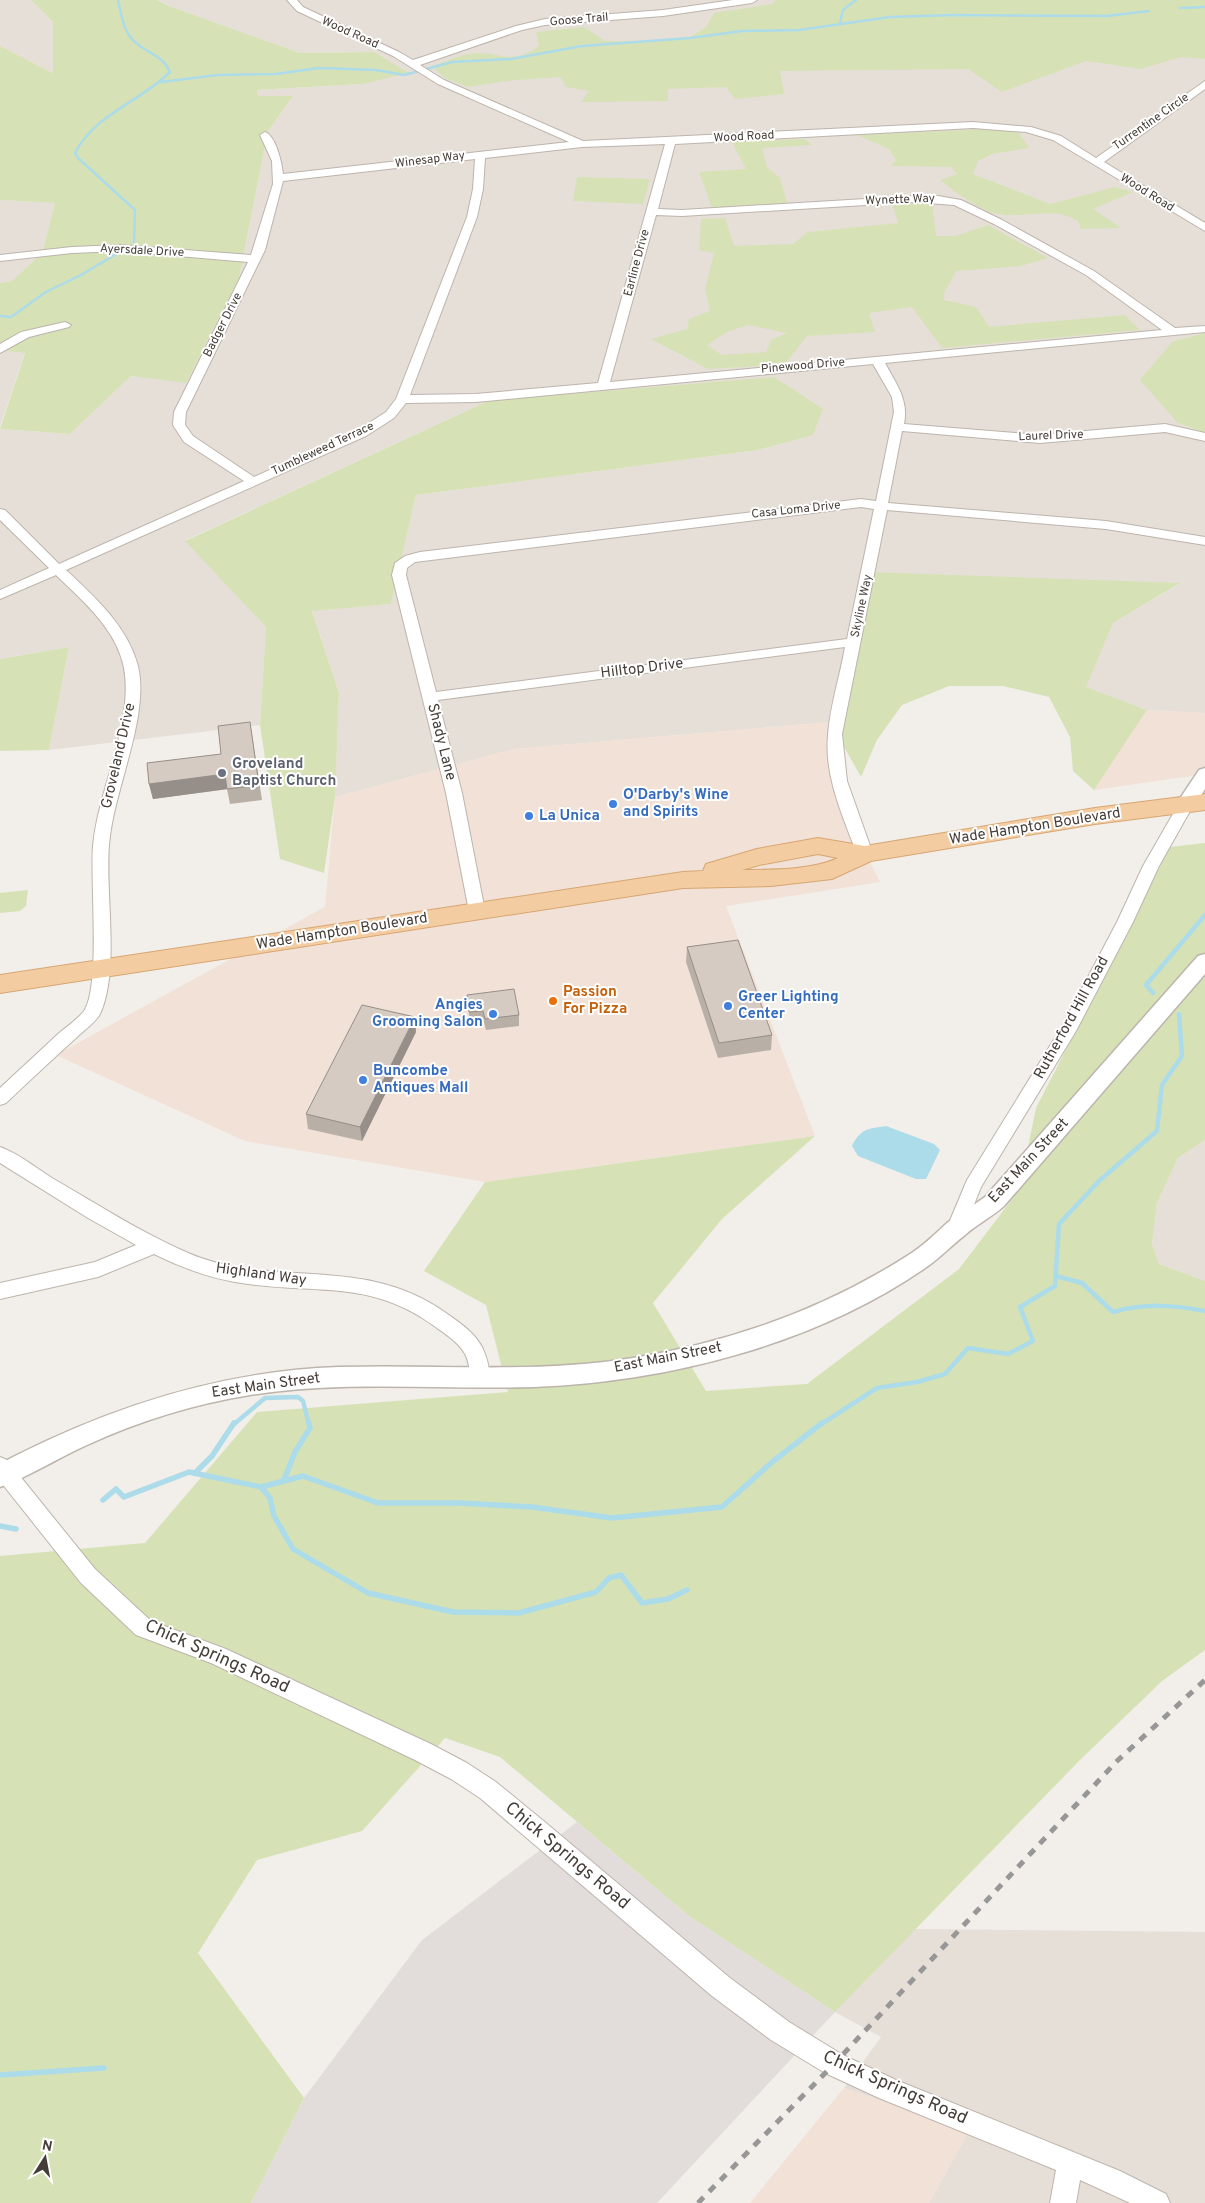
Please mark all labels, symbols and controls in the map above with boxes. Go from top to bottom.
street label: Goose Trail [549,9,609,31]
street label: Wood Road [319,13,381,53]
street label: Turrentine Circle [1110,90,1192,154]
street label: Wood Road [713,127,775,147]
street label: Winesap Way [394,148,466,172]
street label: Wood Road [1117,170,1177,216]
street label: Wynette Way [865,191,935,209]
street label: Earline Drive [620,228,654,298]
street label: Ayersdale Drive [99,241,185,261]
street label: Badger Drive [200,290,246,360]
street label: Pinewood Drive [760,354,846,378]
street label: Tumbleweed Terrace [269,418,377,480]
street label: Laurel Drive [1018,427,1084,445]
street label: Casa Loma Drive [750,497,842,523]
street label: Skyline Way [847,573,877,639]
street label: Hilltop Drive [599,654,685,684]
street label: Groveland Drive [98,701,140,811]
street label: Shady Lane [422,702,460,782]
place label: Groveland Baptist Church [232,755,336,791]
marker: Groveland Baptist Church [216,767,228,779]
place label: O'Darby's Wine and Spirits [623,786,729,822]
marker: O'Darby's Wine and Spirits [607,798,619,810]
street label: Wade Hampton Boulevard [948,804,1122,850]
place label: La Unica [539,807,600,826]
marker: La Unica [523,810,535,822]
street label: Wade Hampton Boulevard [255,909,429,955]
street label: Rutherford Hill Road [1030,953,1114,1083]
place label: Passion For Pizza [563,983,627,1019]
place label: Greer Lighting Center [738,988,839,1024]
marker: Passion For Pizza [547,995,559,1007]
place label: Angies Grooming Salon [372,996,483,1032]
marker: Greer Lighting Center [722,1000,734,1012]
marker: Angies Grooming Salon [487,1008,499,1020]
place label: Buncombe Antiques Mall [373,1062,468,1098]
marker: Buncombe Antiques Mall [357,1074,369,1086]
street label: East Main Street [985,1114,1073,1208]
street label: Highland Way [214,1259,308,1291]
street label: East Main Street [612,1338,724,1378]
street label: East Main Street [210,1369,322,1403]
street label: Chick Springs Road [141,1615,293,1699]
street label: Chick Springs Road [500,1797,634,1915]
street label: Chick Springs Road [819,2046,971,2130]
north arrow [20,2133,70,2183]
text: N [41,2137,54,2156]

